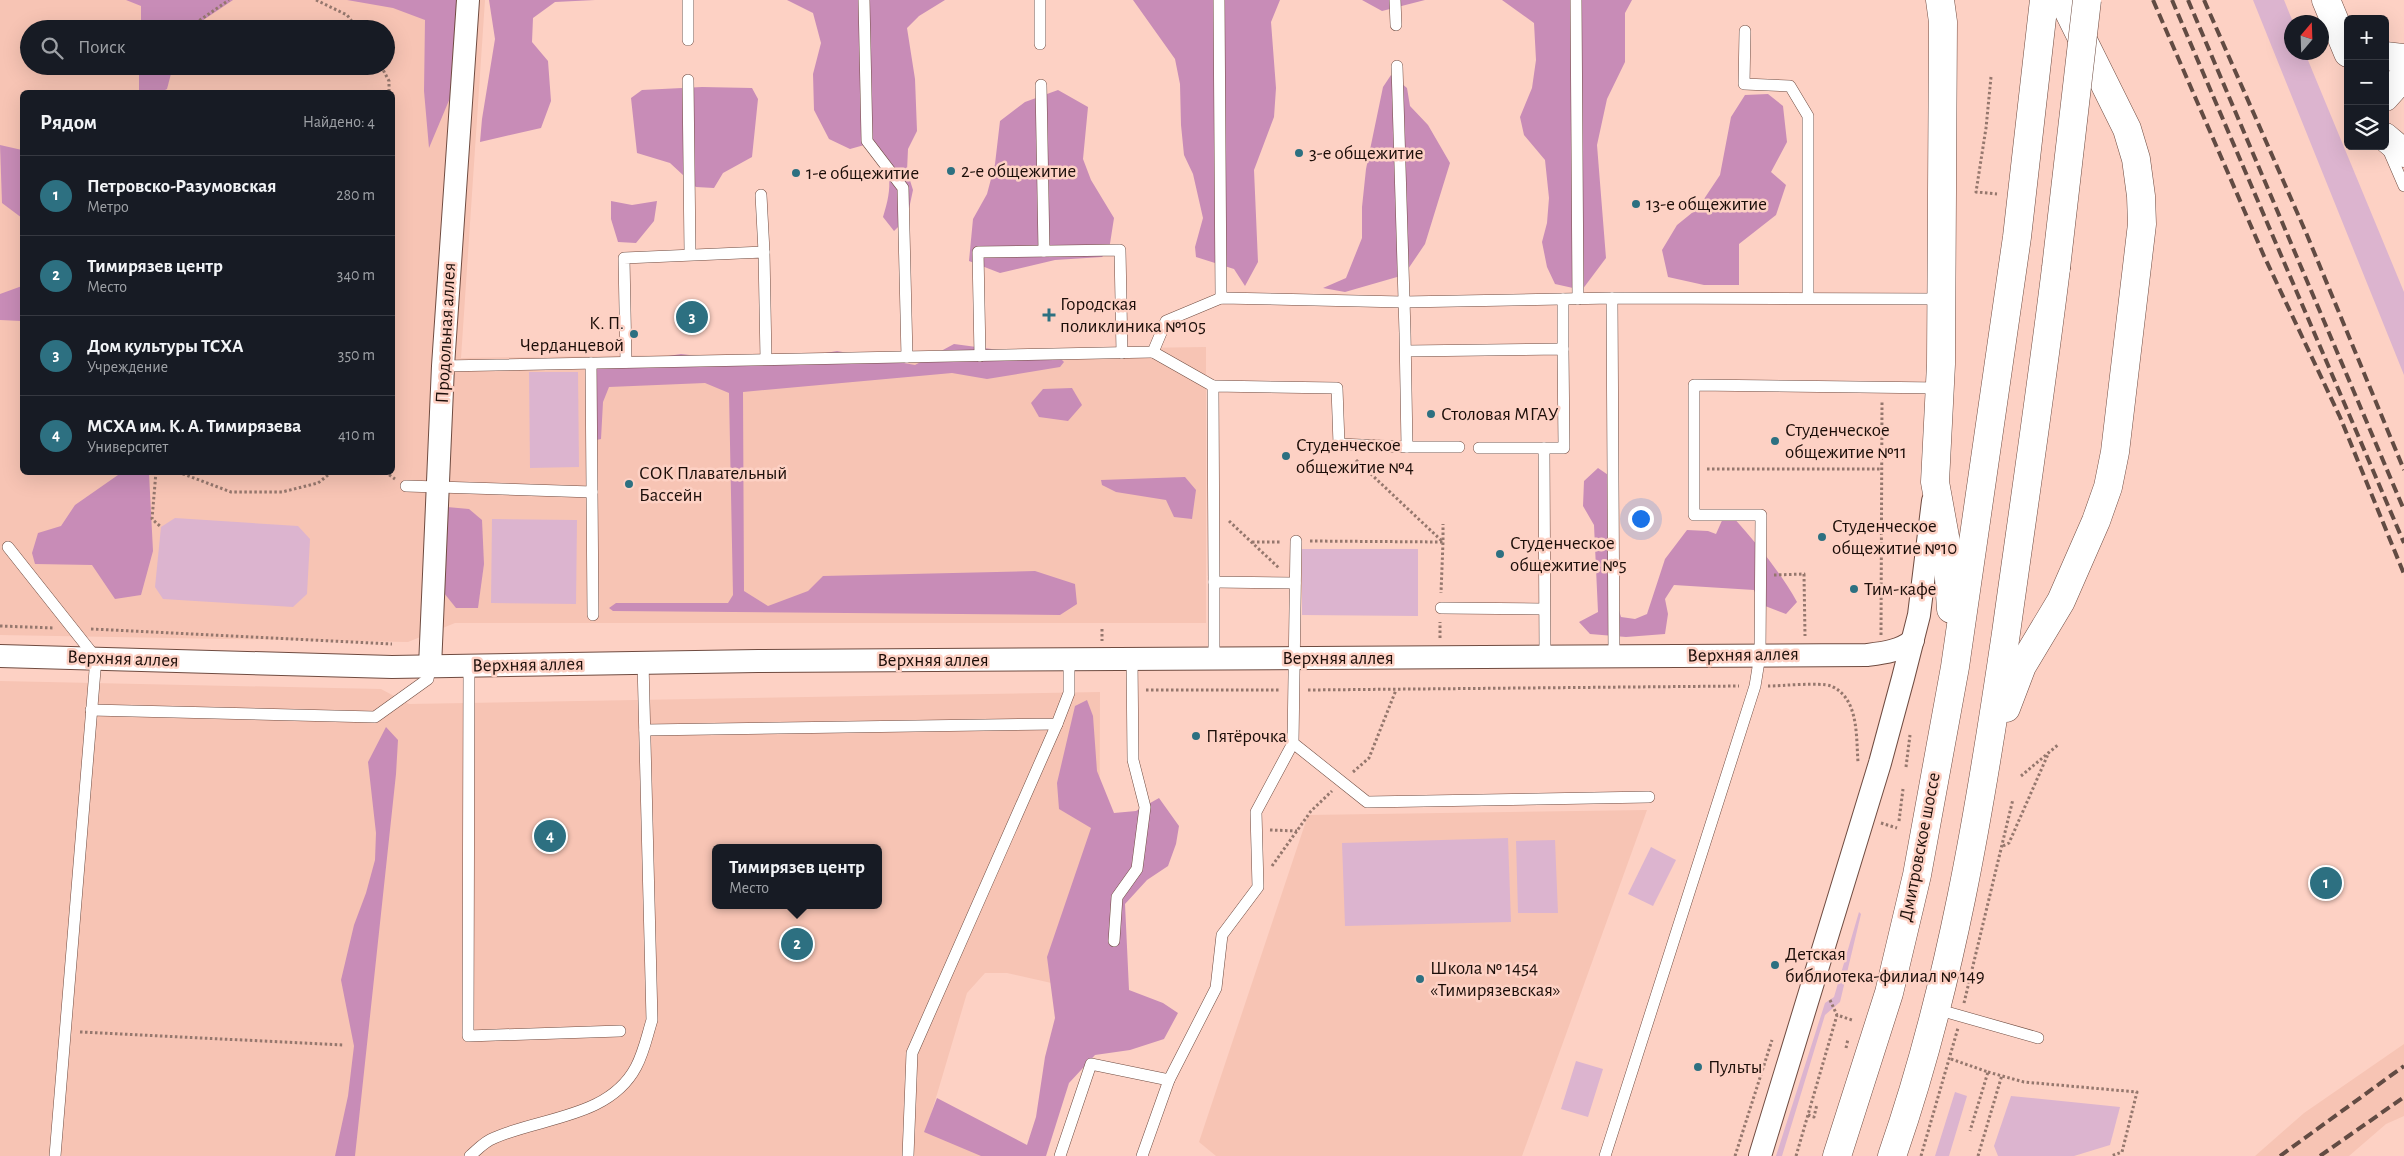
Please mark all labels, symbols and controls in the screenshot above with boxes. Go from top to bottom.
north arrow [2284,15,2329,60]
map controls [2344,15,2389,150]
button: + [2344,15,2389,60]
search box [20,20,395,75]
icon: search [38,34,66,62]
text: Поиск [78,38,125,57]
button: − [2344,60,2389,105]
button: layers [2344,105,2389,150]
text: Рядом [40,112,97,133]
text: Найдено: 4 [303,114,375,130]
place label: 3-е общежитие [1309,144,1423,163]
marker: 3-е общежитие [1293,147,1305,159]
place label: 2-е общежитие [961,162,1076,181]
place label: 1-е общежитие [806,164,919,183]
marker: 2-е общежитие [945,165,957,177]
marker: 1-е общежитие [790,167,802,179]
text: Петровско-Разумовская [87,177,276,196]
text: 1 [53,187,59,203]
text: 280 m [336,187,375,203]
place label: 13-е общежитие [1646,195,1767,214]
marker: 13-е общежитие [1630,198,1642,210]
text: Метро [87,199,129,215]
text: Тимирязев центр [87,257,223,276]
street label: Продольная аллея [433,262,459,404]
text: 2 [52,267,60,283]
text: 340 m [337,267,375,283]
text: Место [87,279,127,295]
place label: Городская поликлиника №105 [1060,295,1206,336]
pin: 3 [676,298,708,336]
marker: Городская поликлиника №105 [1042,308,1056,322]
place label: К. П. Черданцевой [520,314,624,355]
marker: К. П. Черданцевой [628,328,640,340]
text: Дом культуры ТСХА [87,337,244,356]
text: 3 [53,347,59,363]
text: 350 m [338,347,375,363]
text: Учреждение [87,359,168,375]
place label: Столовая МГАУ [1441,405,1559,424]
marker: Столовая МГАУ [1425,408,1437,420]
text: МСХА им. К. А. Тимирязева [87,417,301,436]
place label: Студенческое общежитие №11 [1785,421,1907,462]
text: 4 [52,427,60,443]
text: 410 m [338,427,375,443]
marker: Студенческое общежитие №11 [1769,435,1781,447]
place label: Студенческое общежитие №4 [1296,436,1414,477]
text: Университет [87,439,168,455]
marker: Студенческое общежитие №4 [1280,450,1292,462]
place label: СОК Плавательный Бассейн [639,464,787,505]
marker: СОК Плавательный Бассейн [623,478,635,490]
your location [1628,506,1654,532]
place label: Студенческое общежитие №10 [1832,517,1957,558]
marker: Студенческое общежитие №10 [1816,531,1828,543]
place label: Студенческое общежитие №5 [1510,534,1627,575]
marker: Студенческое общежитие №5 [1494,548,1506,560]
place label: Тим-кафе [1864,580,1936,599]
marker: Тим-кафе [1848,583,1860,595]
street label: Верхняя аллея [1687,645,1799,665]
street label: Верхняя аллея [67,648,179,670]
street label: Верхняя аллея [1282,649,1394,668]
street label: Верхняя аллея [877,651,989,670]
street label: Верхняя аллея [472,655,584,675]
place label: Пятёрочка [1206,727,1287,746]
marker: Пятёрочка [1190,730,1202,742]
street label: Дмитровское шоссе [1896,771,1944,923]
pin: 4 [534,817,566,855]
popup [712,844,882,909]
text: Тимирязев центр [729,858,865,877]
pin: 1 [2310,864,2342,902]
text: Место [729,880,769,896]
pin: 2 [781,925,813,963]
place label: Детская библиотека-филиал № 149 [1785,945,1985,986]
place label: Школа № 1454 «Тимирязевская» [1430,959,1561,1000]
marker: Детская библиотека-филиал № 149 [1769,959,1781,971]
marker: Школа № 1454 «Тимирязевская» [1414,973,1426,985]
place label: Пульты [1708,1058,1762,1077]
marker: Пульты [1692,1061,1704,1073]

